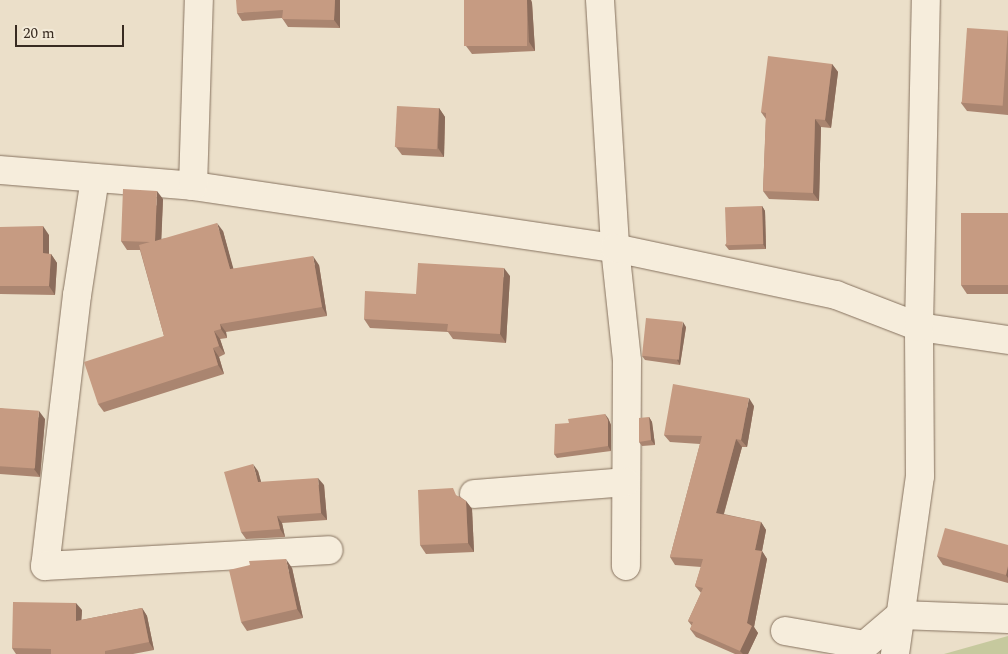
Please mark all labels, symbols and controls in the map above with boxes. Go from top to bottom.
scale bar [18,15,126,47]
text: 20 m [23,22,55,45]

